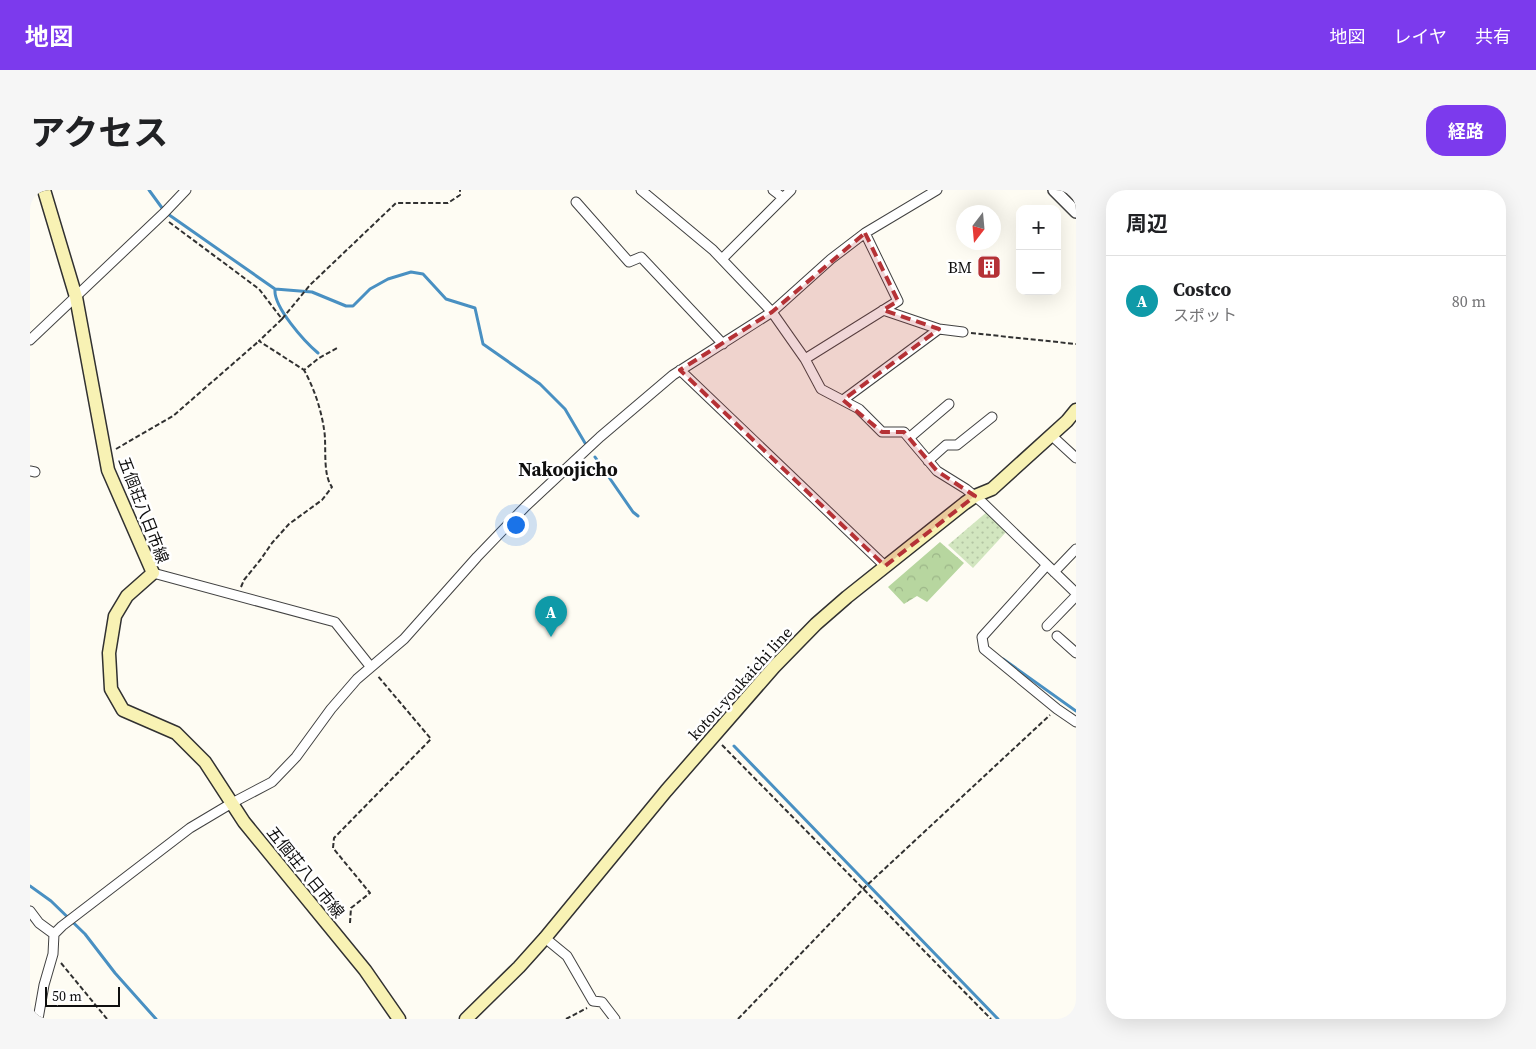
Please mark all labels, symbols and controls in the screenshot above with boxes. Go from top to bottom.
text: 地図 [25,20,73,53]
text: 地図 [1330,24,1366,49]
text: レイヤ [1394,24,1447,49]
text: 共有 [1475,24,1511,49]
button: 経路 [1426,105,1506,156]
text: アクセス [30,109,168,157]
north arrow [956,205,1001,250]
map controls [1016,205,1061,295]
button: + [1016,205,1061,250]
text: 周辺 [1126,209,1168,238]
button: − [1016,250,1061,295]
building icon: BM [976,254,1002,280]
place label: BM [948,256,972,278]
text: Costco [1173,276,1231,302]
text: A [1137,290,1147,312]
text: 80 m [1452,290,1486,312]
text: スポット [1173,304,1237,326]
street label: 五個荘八日市線 [114,454,174,566]
district label: Nakoojicho [518,456,618,482]
your location [503,512,529,538]
pin: A [535,596,567,637]
street label: kotou-youkaichi line [683,622,797,744]
street label: 五個荘八日市線 [262,822,350,922]
scale bar [45,984,120,1007]
text: 50 m [52,986,82,1006]

